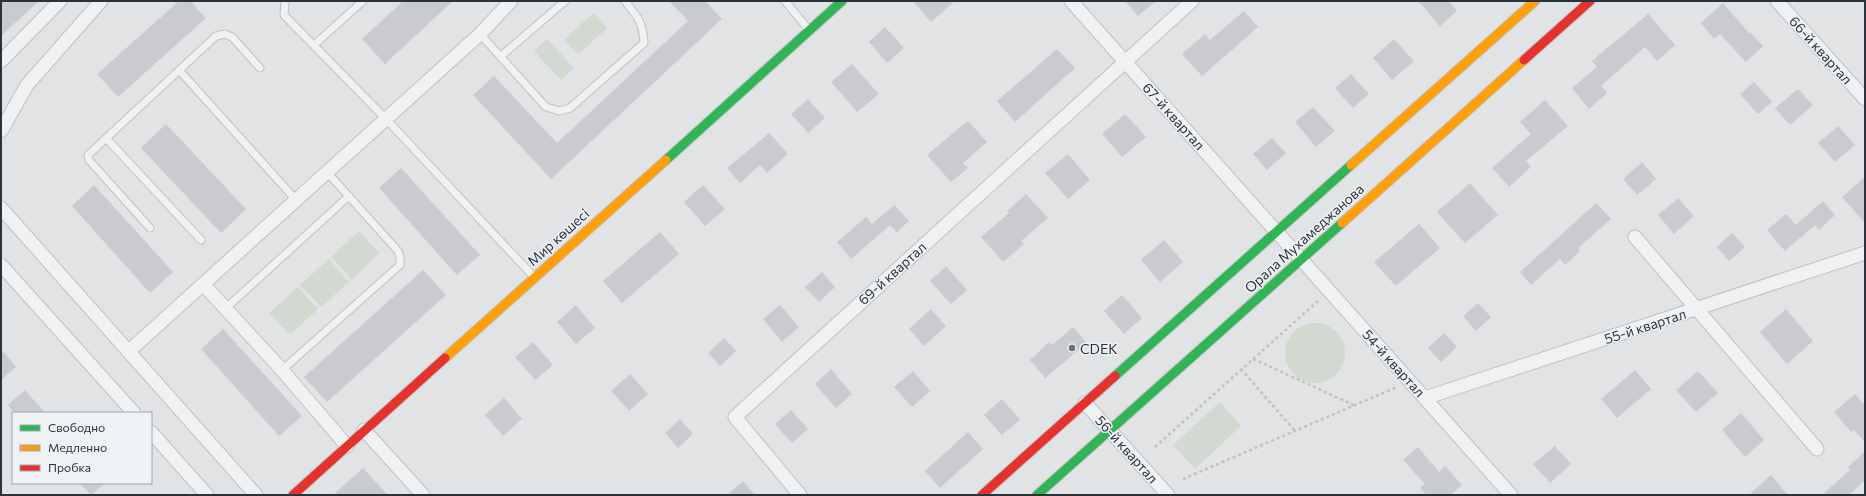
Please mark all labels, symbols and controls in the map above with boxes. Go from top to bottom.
street label: 66-й квартал [1786,12,1856,88]
street label: 67-й квартал [1139,79,1209,153]
street label: Орала Мухамеджанова [1241,180,1367,296]
street label: Мир көшесі [524,205,592,269]
street label: 69-й квартал [854,238,930,308]
street label: 55-й квартал [1602,305,1688,347]
street label: 54-й квартал [1359,326,1429,400]
place label: CDEK [1080,340,1118,357]
marker: CDEK [1067,343,1077,353]
legend [12,412,152,484]
street label: 56-й квартал [1092,412,1162,486]
text: Свободно [48,420,105,434]
text: Медленно [48,440,107,454]
text: Пробка [48,460,91,474]

